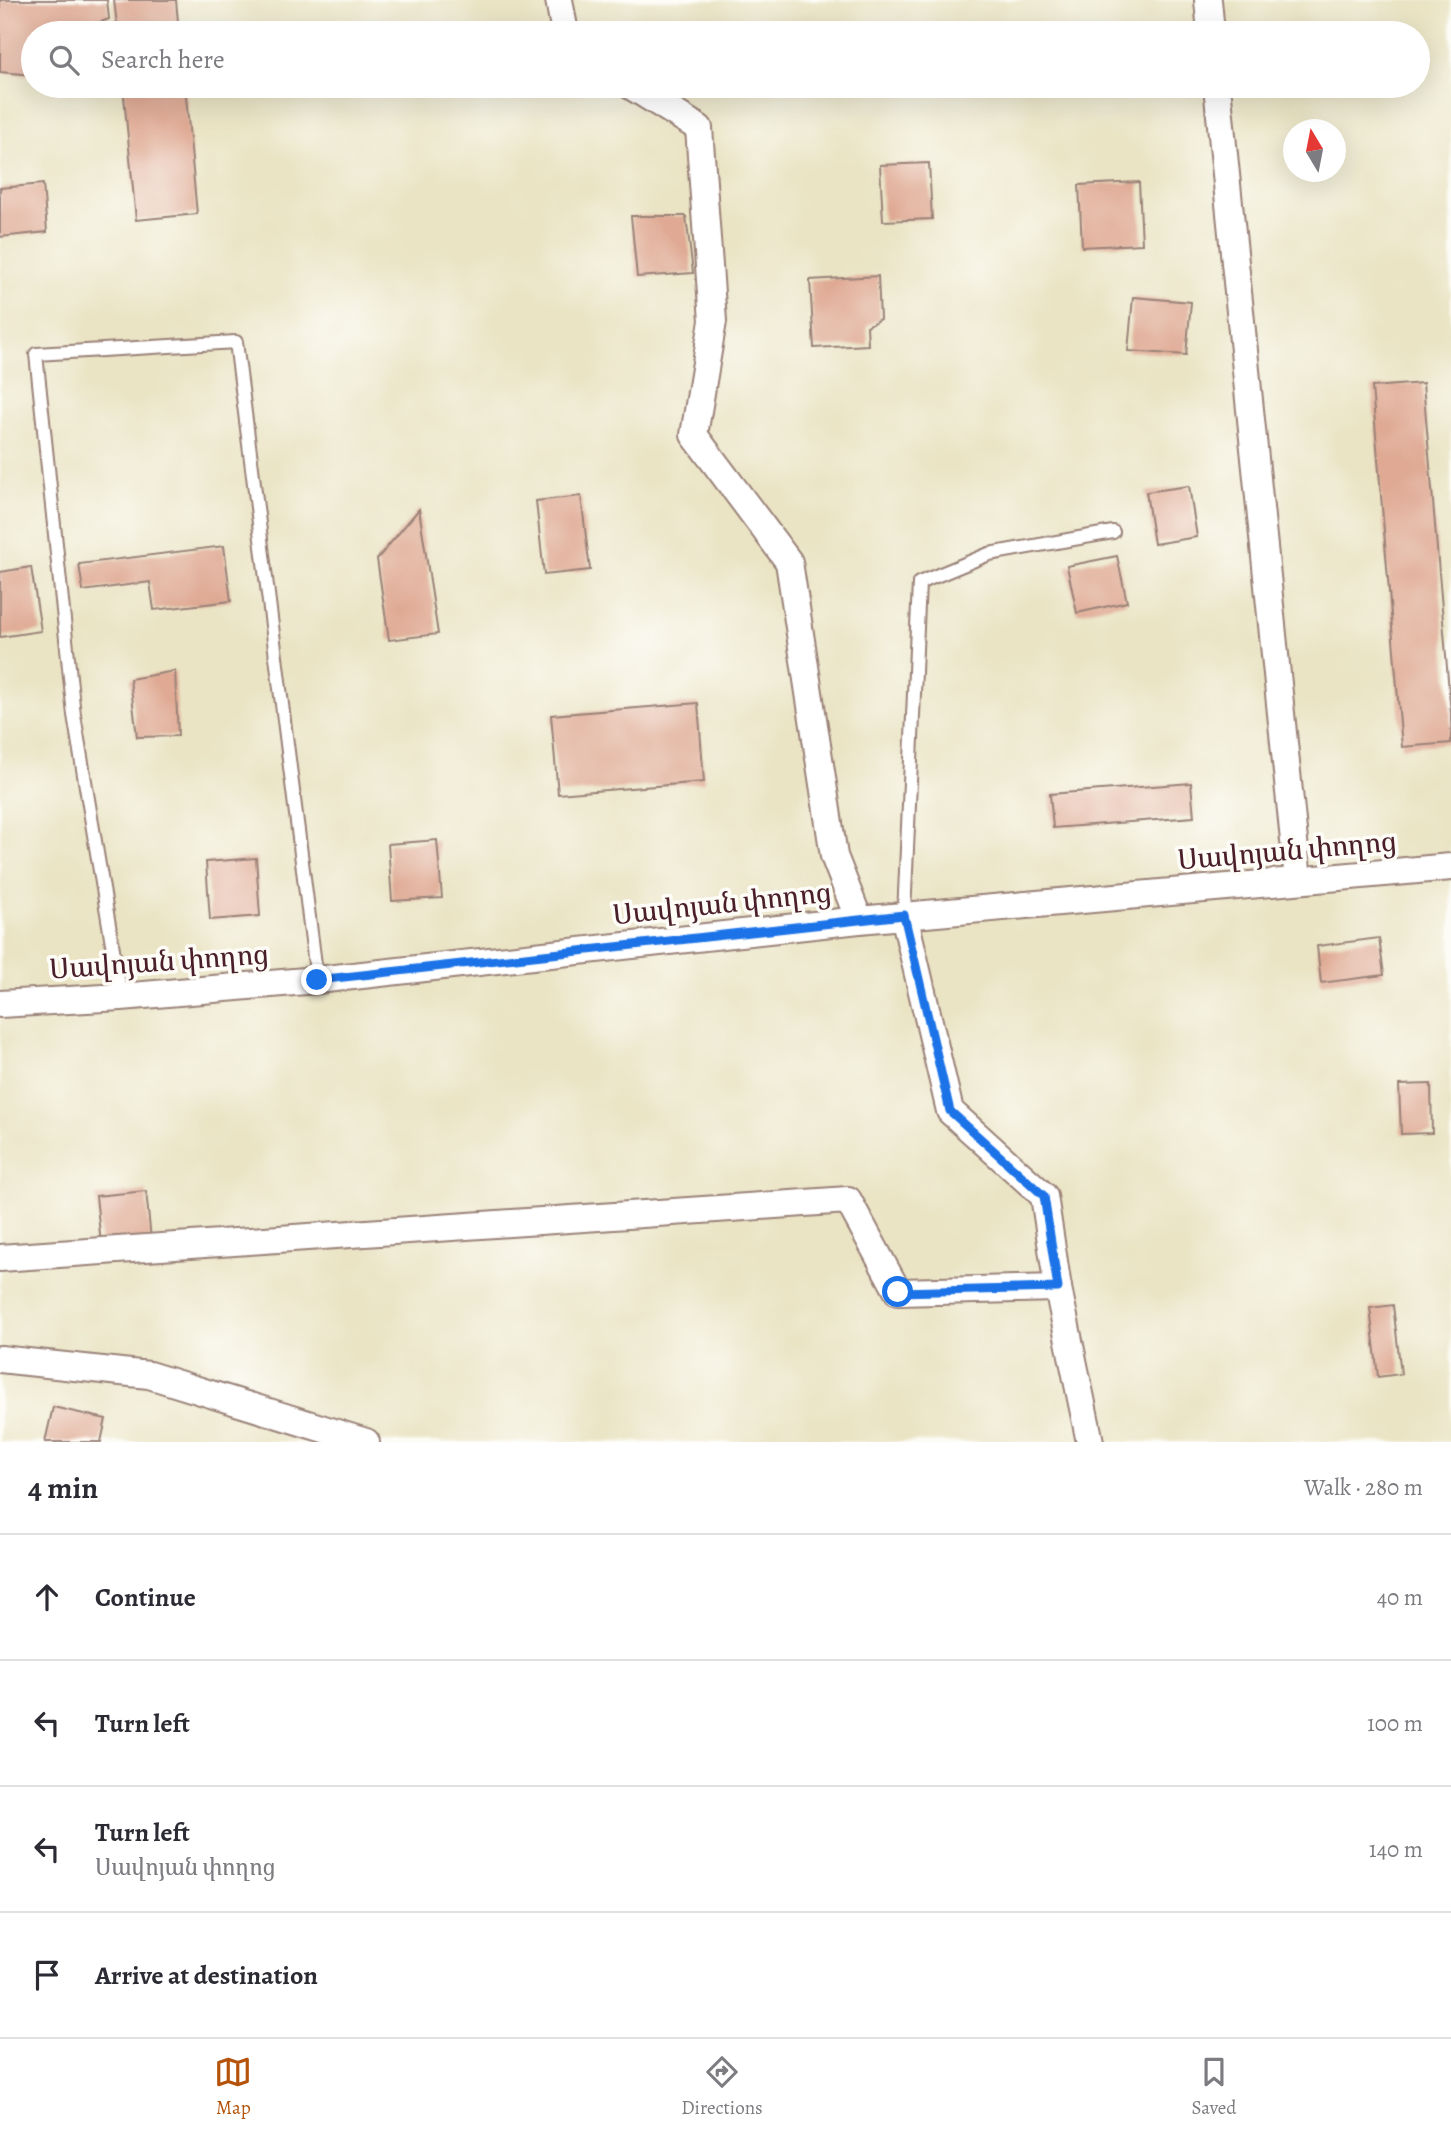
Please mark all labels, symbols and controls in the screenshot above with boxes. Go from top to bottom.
search box [21,21,1430,98]
icon: search [45,41,83,79]
text: Search here [101,42,225,77]
north arrow [1283,119,1346,182]
street label: Սավոյան փողոց [1176,822,1398,879]
street label: Սավոյան փողոց [611,874,833,934]
street label: Սավոյան փողոց [48,935,270,989]
route end [301,964,332,995]
route start [882,1276,913,1307]
text: 4 min [28,1468,98,1508]
text: Walk · 280 m [1304,1472,1423,1503]
icon: ahead [28,1578,66,1616]
text: Continue [95,1580,196,1615]
text: 40 m [1377,1582,1423,1613]
icon: left [28,1704,66,1742]
text: Turn left [95,1706,190,1741]
text: 100 m [1367,1708,1423,1739]
text: Turn left [95,1815,190,1850]
icon: left [28,1830,66,1868]
text: 140 m [1369,1834,1423,1865]
text: Սավոյան փողոց [95,1852,275,1883]
icon: arrive [28,1956,66,1994]
text: Arrive at destination [95,1958,318,1993]
tab: Map [214,2053,252,2121]
tab: Directions [681,2053,763,2121]
tab: Saved [1192,2053,1237,2121]

